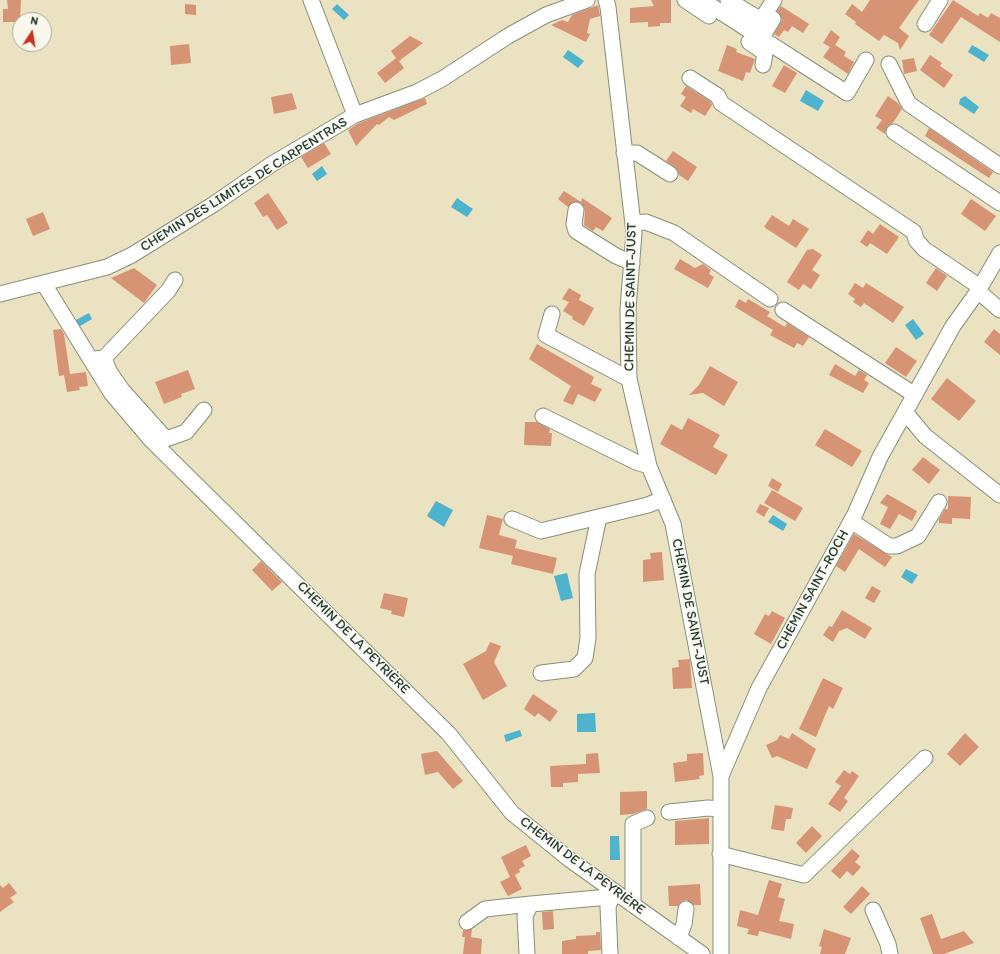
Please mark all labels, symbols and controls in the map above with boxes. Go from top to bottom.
north arrow [12,12,52,52]
text: N [29,14,39,28]
street label: CHEMIN DES LIMITES DE CARPENTRAS [137,114,351,256]
street label: CHEMIN DE SAINT-JUST [621,222,641,372]
street label: CHEMIN SAINT-ROCH [773,527,853,653]
street label: CHEMIN DE SAINT-JUST [668,537,712,687]
street label: CHEMIN DE LA PEYRIÈRE [293,578,413,698]
street label: CHEMIN DE LA PEYRIÈRE [516,813,648,919]

